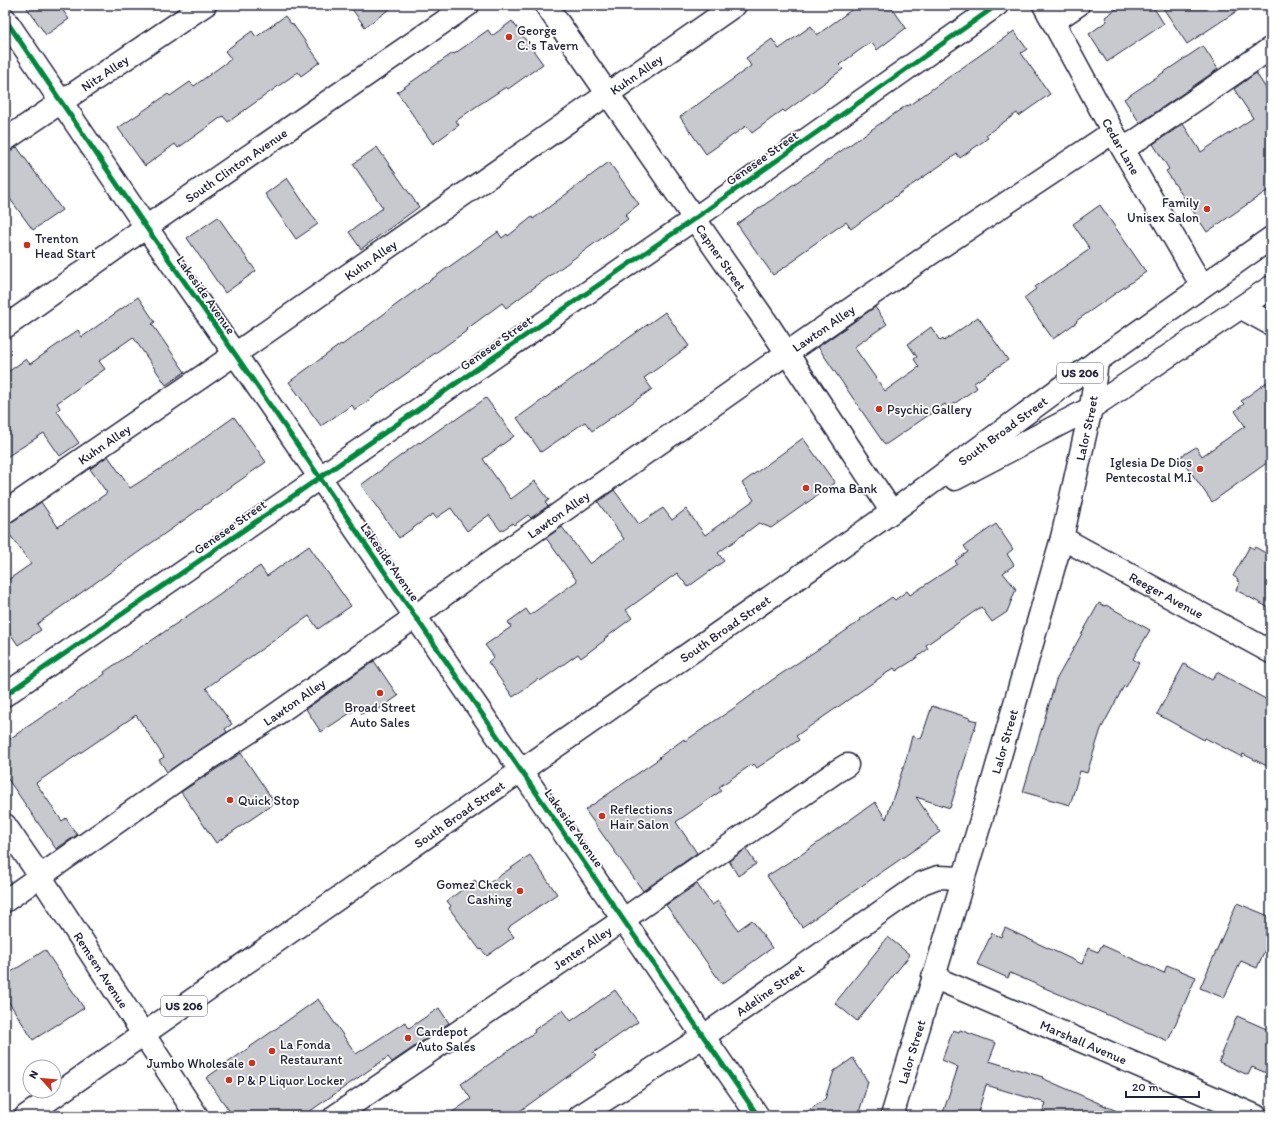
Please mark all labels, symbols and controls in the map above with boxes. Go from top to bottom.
place label: George C.'s Tavern [517,23,579,53]
marker: George C.'s Tavern [504,32,514,42]
street label: Kuhn Alley [607,51,665,98]
street label: Nitz Alley [78,52,131,94]
street label: Cedar Lane [1099,115,1143,177]
street label: South Clinton Avenue [182,125,290,206]
street label: Genesee Street [723,128,801,188]
place label: Family Unisex Salon [1127,195,1199,225]
marker: Family Unisex Salon [1202,204,1212,214]
street label: Capner Street [693,221,750,293]
place label: Trenton Head Start [35,231,96,261]
street label: Kuhn Alley [341,236,399,283]
marker: Trenton Head Start [22,240,32,250]
street label: Lakeside Avenue [173,253,239,337]
street label: Lawton Alley [789,301,857,355]
street label: Genesee Street [457,313,535,373]
road number: US 206 [1057,363,1103,383]
street label: South Broad Street [955,393,1050,468]
street label: Lalor Street [1072,395,1100,462]
place label: Psychic Gallery [887,402,972,417]
marker: Psychic Gallery [874,404,884,414]
street label: Kuhn Alley [75,421,133,467]
place label: Iglesia De Dios Pentecostal M.I [1105,455,1192,485]
marker: Iglesia De Dios Pentecostal M.I [1195,464,1205,474]
place label: Roma Bank [814,481,878,496]
marker: Roma Bank [801,483,811,493]
street label: Lawton Alley [524,487,592,541]
street label: Genesee Street [191,497,269,557]
street label: Lakeside Avenue [357,520,423,604]
street label: Reeger Avenue [1127,569,1206,621]
street label: South Broad Street [677,592,773,665]
street label: Lawton Alley [260,675,328,729]
marker: Broad Street Auto Sales [375,688,385,698]
place label: Broad Street Auto Sales [344,700,416,730]
street label: Lalor Street [988,707,1020,775]
street label: South Broad Street [411,777,507,851]
street label: Lakeside Avenue [541,786,607,870]
place label: Quick Stop [238,793,299,808]
marker: Quick Stop [225,795,235,805]
place label: Reflections Hair Salon [610,802,673,832]
marker: Reflections Hair Salon [597,811,607,821]
place label: Gomez Check Cashing [436,877,512,907]
marker: Gomez Check Cashing [515,886,525,896]
street label: Jenter Alley [550,922,614,973]
street label: Remsen Avenue [71,929,132,1011]
street label: Adeline Street [733,961,807,1019]
road number: US 206 [161,996,207,1016]
street label: Marshall Avenue [1038,1017,1129,1067]
street label: Lalor Street [895,1018,928,1086]
place label: Cardepot Auto Sales [416,1024,476,1054]
marker: Cardepot Auto Sales [403,1033,413,1043]
place label: La Fonda Restaurant [280,1037,343,1067]
marker: La Fonda Restaurant [267,1046,277,1056]
place label: Jumbo Wholesale [147,1056,244,1071]
marker: Jumbo Wholesale [247,1058,257,1068]
north arrow [22,1059,62,1099]
text: N [26,1068,41,1081]
place label: P & P Liquor Locker [237,1073,344,1088]
scale bar [1126,1073,1199,1099]
marker: P & P Liquor Locker [224,1075,234,1085]
text: 20 m [1132,1080,1159,1094]

